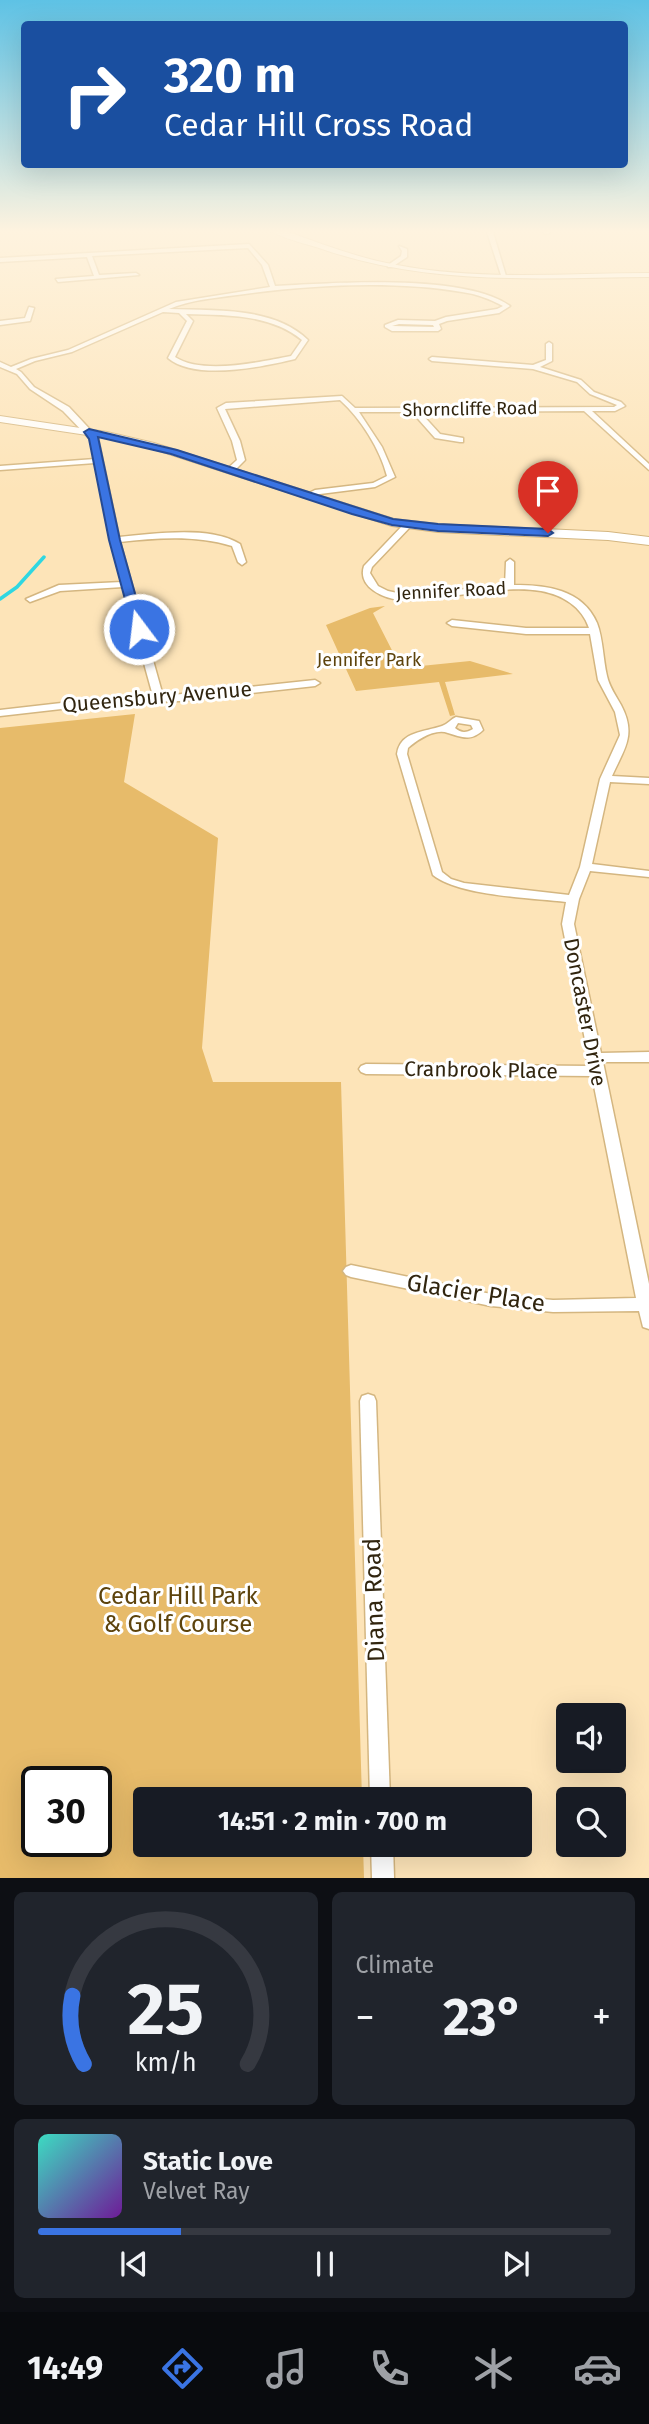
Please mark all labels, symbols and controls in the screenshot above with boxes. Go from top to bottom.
text: 320 m [164,46,296,105]
icon: right [49,49,140,140]
text: Cedar Hill Cross Road [164,106,473,144]
street label: Shorncliffe Road [402,397,538,421]
pin [518,461,578,533]
icon: arrive [529,472,567,510]
street label: Jennifer Road [395,577,507,605]
position arrow [102,592,176,666]
park label: Jennifer Park [317,649,422,671]
street label: Queensbury Avenue [61,676,253,718]
street label: Doncaster Drive [558,936,612,1088]
street label: Cranbrook Place [404,1056,558,1084]
street label: Glacier Place [405,1268,547,1318]
street label: Diana Road [358,1537,390,1663]
park label: Cedar Hill Park & Golf Course [98,1582,259,1638]
map controls [556,1703,626,1857]
button: sound [556,1703,626,1773]
speed limit sign: 30 [21,1766,112,1857]
button: search [556,1787,626,1857]
text: 14:51 · 2 min · 700 m [218,1806,447,1837]
text: Climate [356,1951,434,1979]
text: 25 [127,1967,204,2054]
text: 23° [443,1986,524,2049]
text: − [356,1994,375,2040]
text: + [592,1994,611,2040]
text: km/h [135,2048,197,2078]
text: Static Love [143,2146,273,2177]
text: Velvet Ray [143,2177,250,2205]
icon: previous [115,2245,153,2283]
icon: pause [306,2245,344,2283]
icon: next [497,2245,535,2283]
icon: directions [158,2344,207,2393]
icon: music [262,2344,311,2393]
icon: phone [365,2344,414,2393]
icon: climate [469,2344,518,2393]
icon: car [573,2344,622,2393]
text: 14:49 [27,2349,103,2387]

